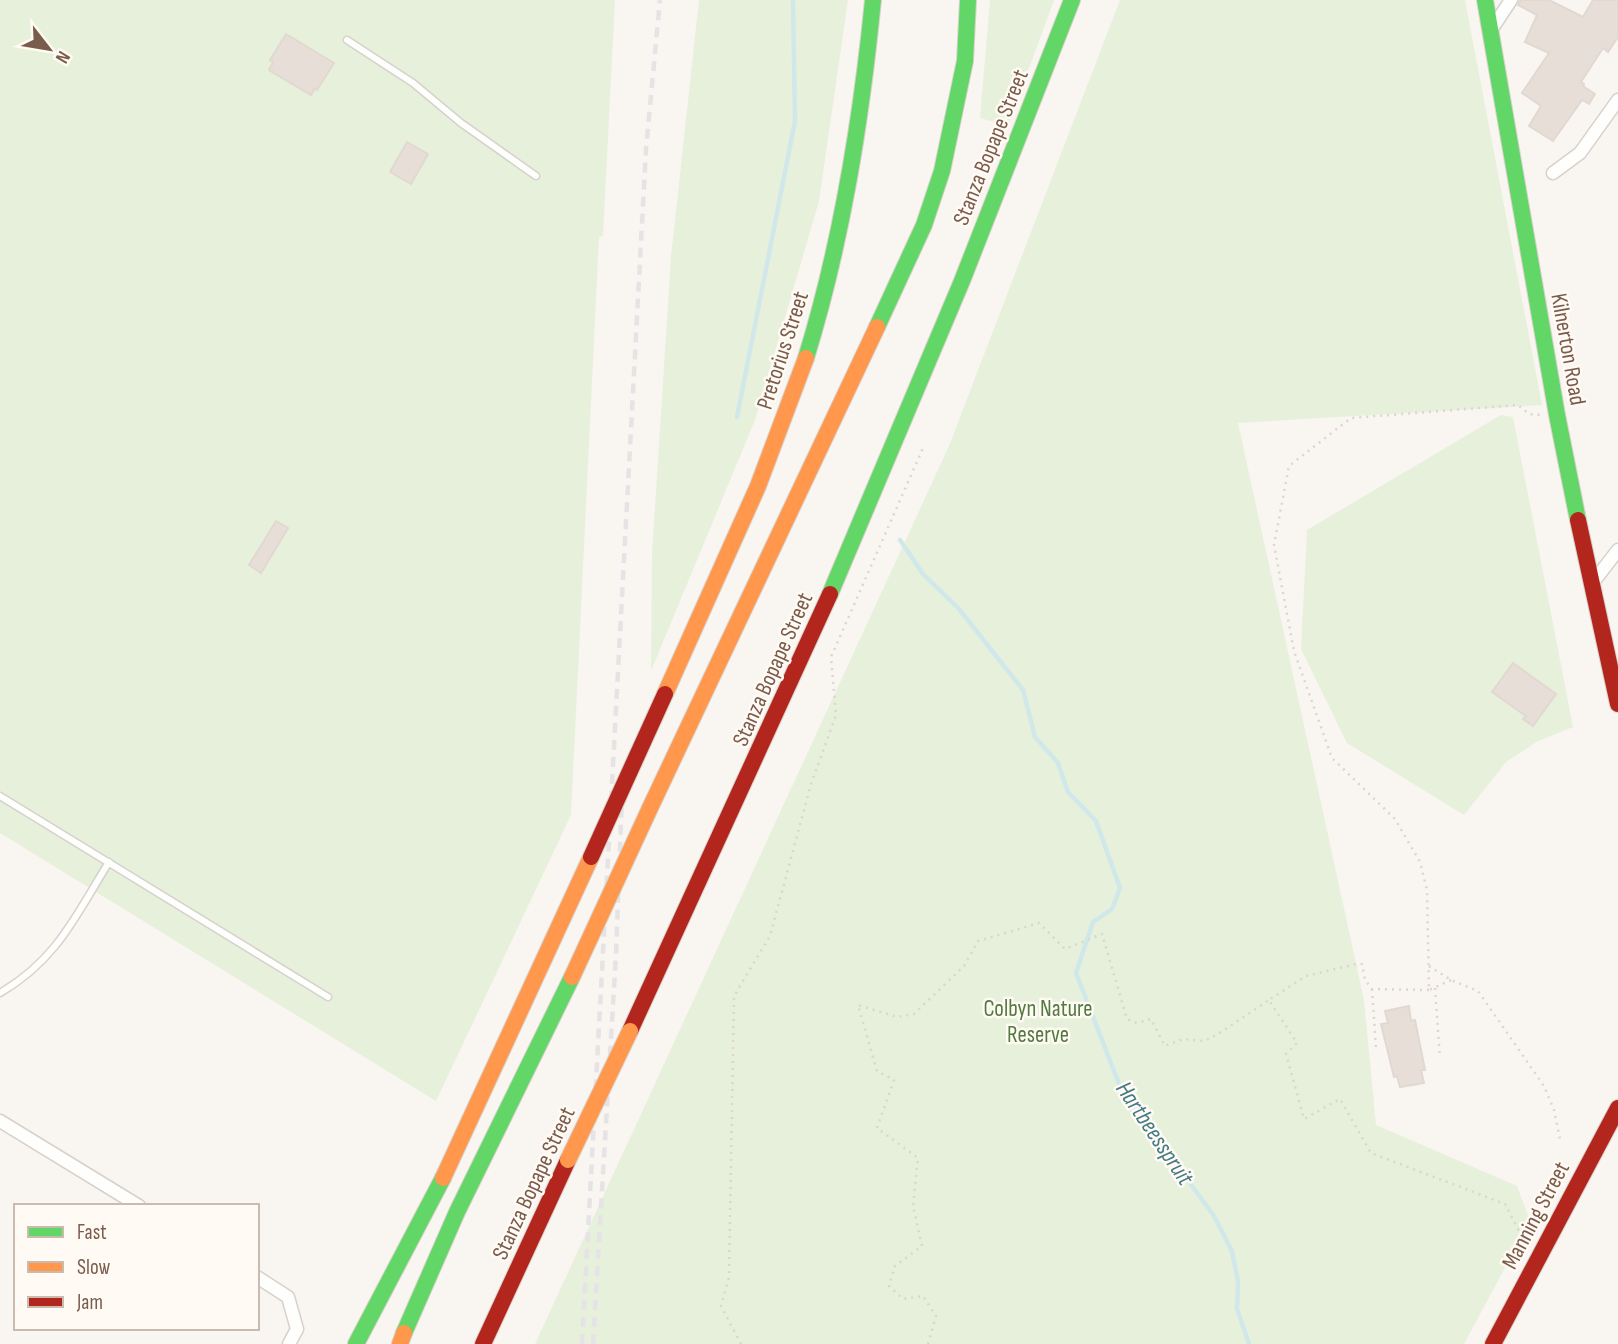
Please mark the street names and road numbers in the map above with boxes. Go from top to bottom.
street label: Stanza Bopape Street [947,65,1035,229]
street label: Pretorius Street [751,288,815,413]
street label: Kilnerton Road [1544,291,1592,407]
street label: Stanza Bopape Street [727,588,819,751]
street label: Stanza Bopape Street [486,1103,582,1264]
street label: Manning Street [1496,1157,1576,1274]

